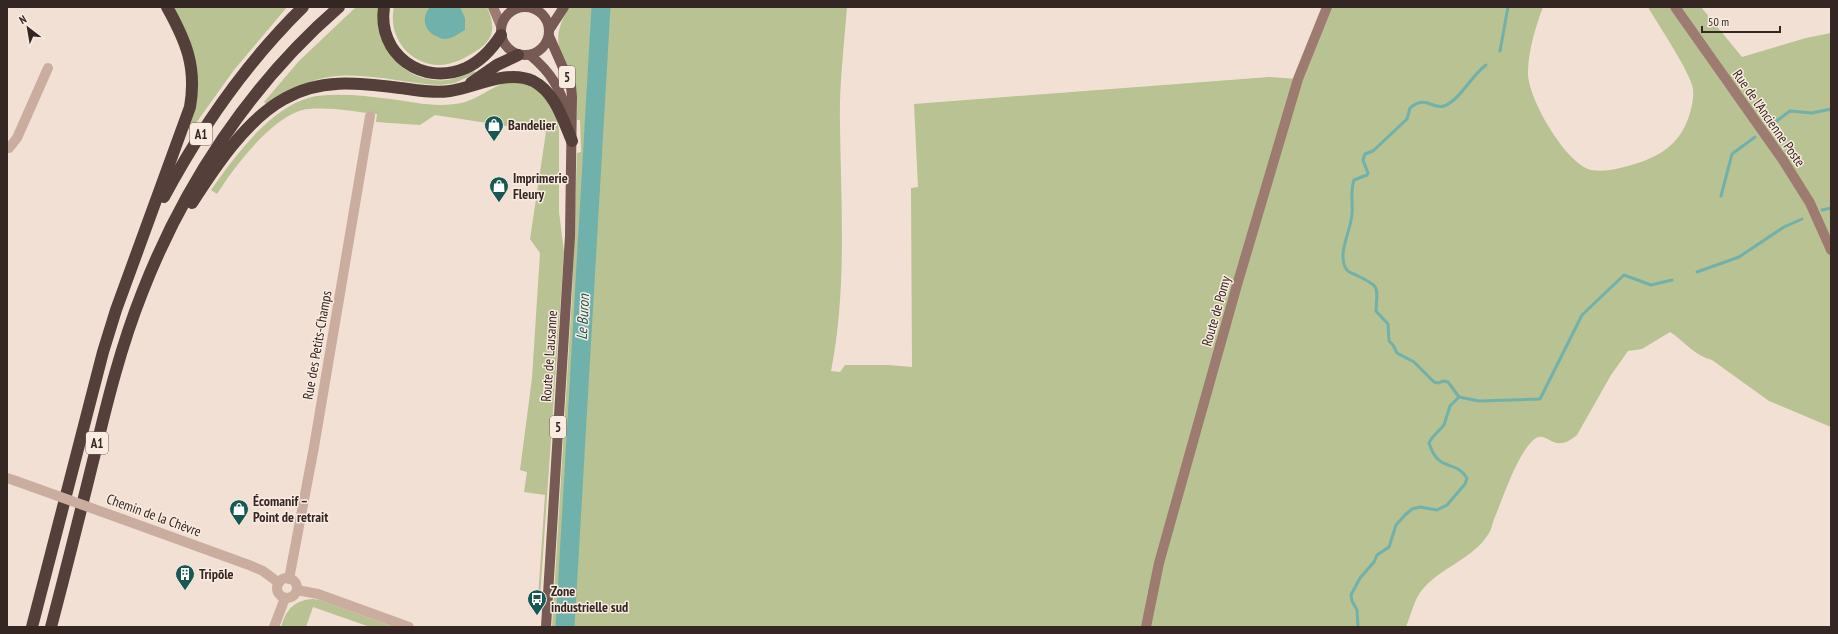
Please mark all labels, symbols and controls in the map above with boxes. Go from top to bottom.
north arrow [8,8,48,48]
scale bar [1702,8,1780,34]
text: N [17,12,29,27]
text: 50 m [1708,14,1729,29]
road number: 5 [559,66,575,88]
street label: Rue de l'Ancienne Poste [1729,66,1809,170]
shop icon: Bandelier [483,114,505,142]
place label: Bandelier [508,116,557,134]
road number: A1 [190,123,212,145]
place label: Imprimerie Fleury [513,169,568,203]
shop icon: Imprimerie Fleury [488,175,510,203]
street label: Route de Pomy [1197,273,1235,348]
street label: Rue des Petits-Champs [299,289,335,401]
water label: Le Buron [572,292,593,340]
street label: Route de Lausanne [537,310,561,402]
road number: 5 [550,416,566,438]
road number: A1 [86,432,108,454]
street label: Chemin de la Chèvre [104,490,204,541]
place label: Écomanif – Point de retrait [253,492,328,526]
shop icon: Écomanif – Point de retrait [228,498,250,526]
building icon: Tripōle [174,563,196,591]
place label: Tripōle [199,565,234,583]
place label: Zone industrielle sud [551,582,628,616]
bus stop icon: Zone industrielle sud [526,588,548,616]

